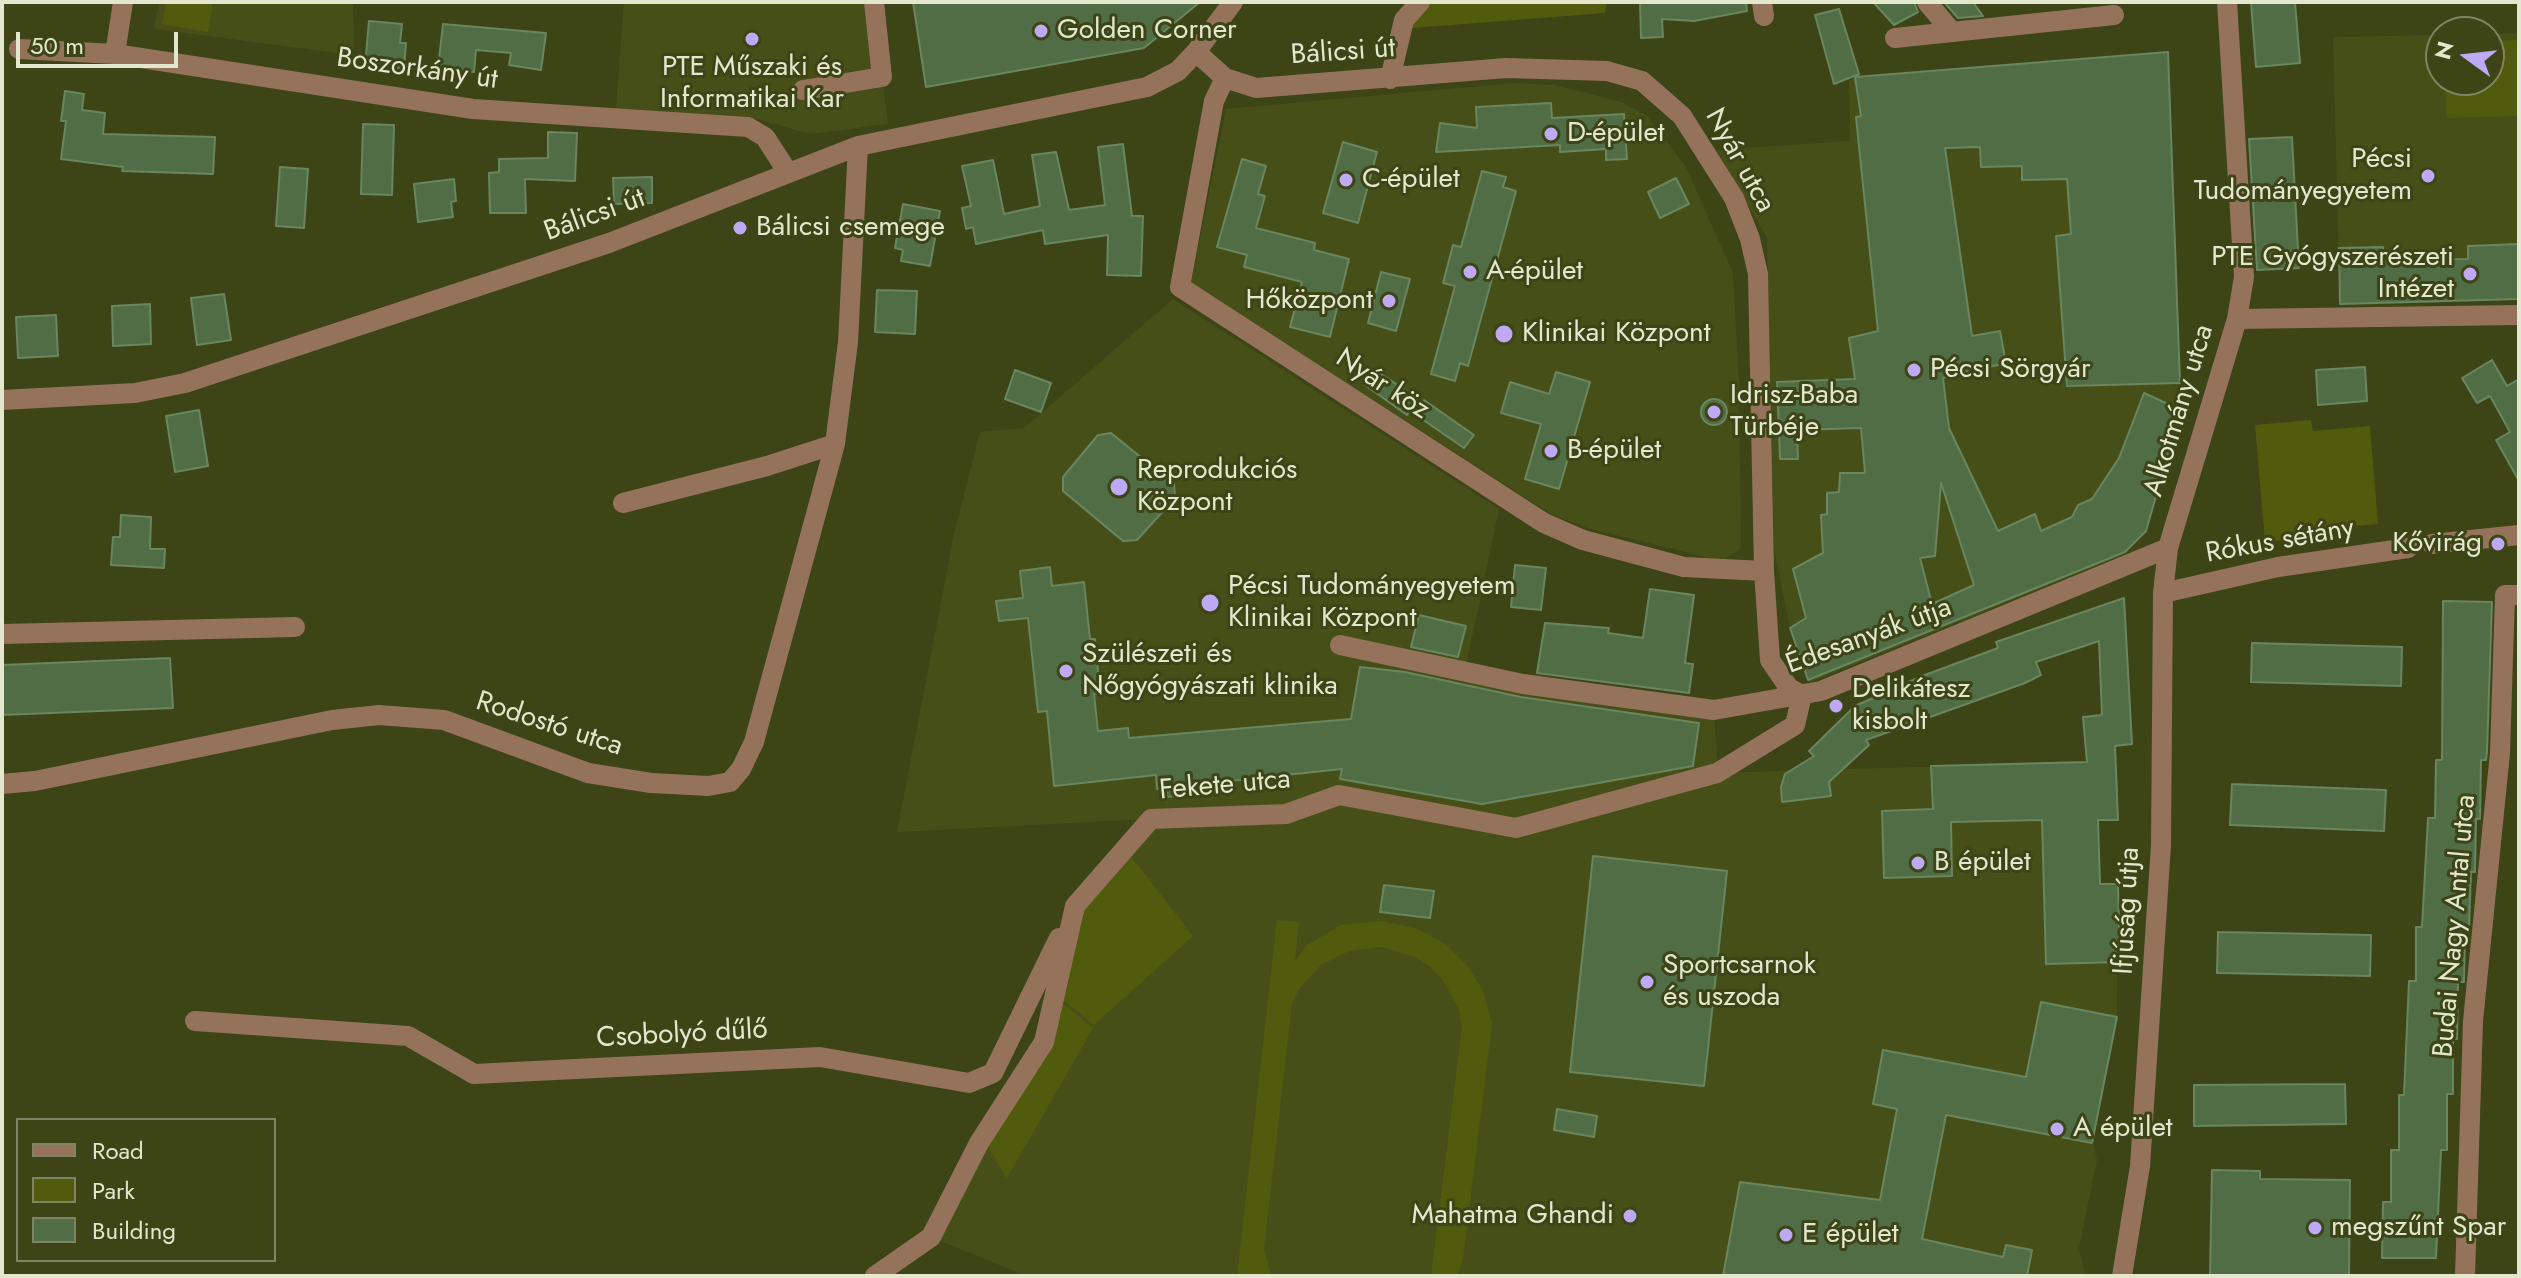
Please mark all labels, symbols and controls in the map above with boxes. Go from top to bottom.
place label: Golden Corner [1057,14,1237,48]
scale bar [20,16,182,66]
north arrow [2425,16,2505,96]
marker: Golden Corner [1032,22,1050,40]
text: 50 m [30,28,84,63]
marker: PTE Műszaki és Informatikai Kar [743,30,761,48]
street label: Bálicsi út [1290,33,1396,73]
text: N [2426,38,2461,63]
street label: Boszorkány út [334,42,500,98]
place label: PTE Műszaki és Informatikai Kar [660,51,844,117]
street label: Nyár utca [1697,103,1781,219]
place label: D-épület [1567,117,1665,151]
marker: D-épület [1542,125,1560,143]
place label: Pécsi Tudományegyetem [2194,143,2412,209]
place label: C-épület [1362,163,1460,197]
marker: Pécsi Tudományegyetem [2419,167,2437,185]
marker: C-épület [1337,171,1355,189]
street label: Bálicsi út [540,182,650,250]
place label: Bálicsi csemege [756,211,945,245]
marker: Bálicsi csemege [731,219,749,237]
place label: PTE Gyógyszerészeti Intézet [2211,241,2454,307]
place label: A-épület [1486,255,1583,289]
marker: A-épület [1461,263,1479,281]
marker: PTE Gyógyszerészeti Intézet [2461,265,2479,283]
place label: Hőközpont [1245,284,1373,318]
marker: Hőközpont [1380,292,1398,310]
place label: Klinikai Központ [1522,317,1710,351]
street label: Alkotmány utca [2138,321,2222,501]
marker: Klinikai Központ [1493,323,1515,345]
street label: Nyár köz [1329,342,1435,428]
place label: Pécsi Sörgyár [1930,353,2091,387]
marker: Pécsi Sörgyár [1905,361,1923,379]
place label: Idrisz-Baba Türbéje [1730,379,1858,445]
marker: Idrisz-Baba Türbéje [1705,403,1723,421]
place label: B-épület [1567,434,1661,468]
marker: B-épület [1542,442,1560,460]
place label: Reprodukciós Központ [1137,454,1297,520]
marker: Reprodukciós Központ [1108,476,1130,498]
street label: Rókus sétány [2203,512,2357,572]
place label: Kővirág [2392,527,2482,561]
marker: Kővirág [2489,535,2507,553]
place label: Pécsi Tudományegyetem Klinikai Központ [1228,570,1516,636]
marker: Pécsi Tudományegyetem Klinikai Központ [1199,592,1221,614]
street label: Édesanyák útja [1782,592,1956,682]
place label: Szülészeti és Nőgyógyászati klinika [1082,638,1338,704]
marker: Szülészeti és Nőgyógyászati klinika [1057,662,1075,680]
place label: Delikátesz kisbolt [1852,673,1970,739]
street label: Rodostó utca [471,686,627,764]
marker: Delikátesz kisbolt [1827,697,1845,715]
street label: Fekete utca [1158,764,1292,808]
street label: Budai Nagy Antal utca [2428,793,2484,1059]
place label: B épület [1934,846,2031,880]
street label: Ifjúság útja [2108,846,2148,976]
marker: B épület [1909,854,1927,872]
place label: Sportcsarnok és uszoda [1663,949,1816,1015]
marker: Sportcsarnok és uszoda [1638,973,1656,991]
street label: Csobolyó dűlő [596,1014,768,1056]
place label: A épület [2073,1112,2173,1146]
legend [16,1118,276,1262]
marker: A épület [2048,1120,2066,1138]
text: Road [92,1133,144,1168]
text: Park [92,1173,135,1208]
place label: Mahatma Ghandi [1411,1199,1614,1233]
marker: Mahatma Ghandi [1621,1207,1639,1225]
place label: megszűnt Spar [2331,1211,2506,1245]
text: Building [92,1213,176,1248]
place label: E épület [1802,1218,1898,1252]
marker: megszűnt Spar [2306,1219,2324,1237]
marker: E épület [1777,1226,1795,1244]

